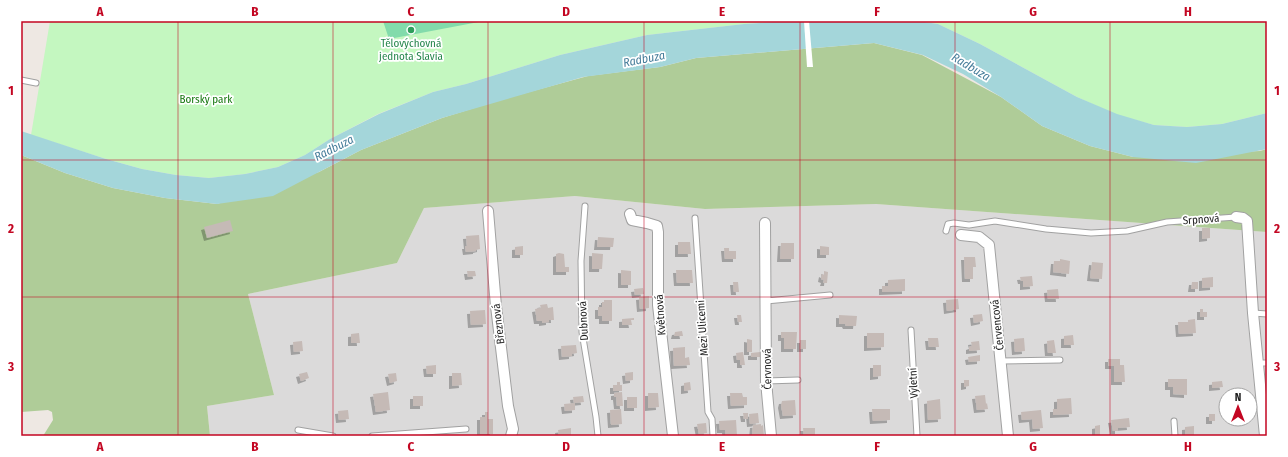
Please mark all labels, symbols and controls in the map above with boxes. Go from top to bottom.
text: A [95,4,104,19]
text: B [251,4,259,19]
text: C [408,4,415,19]
text: D [562,4,570,19]
text: E [719,4,725,19]
text: F [874,4,880,19]
text: G [1029,4,1037,19]
text: H [1184,4,1192,19]
marker: Tělovýchovná jednota Slavia [406,25,416,35]
place label: Tělovýchovná jednota Slavia [378,37,443,63]
water label: Radbuza [622,48,666,70]
water label: Radbuza [949,50,993,84]
text: 1 [8,83,14,98]
text: 1 [1274,83,1280,98]
park label: Borský park [180,93,233,106]
water label: Radbuza [312,132,356,164]
street label: Srpnová [1182,212,1220,227]
text: 2 [7,221,14,236]
text: 2 [1273,221,1280,236]
street label: Květnová [653,294,668,336]
street label: Mezi Ulicemi [694,299,711,356]
street label: Červencová [987,299,1007,351]
street label: Dubnová [576,301,591,341]
street label: Březnová [490,303,507,345]
street label: Červnová [760,348,774,390]
text: 3 [7,359,14,374]
text: 3 [1273,359,1280,374]
street label: Výletní [906,367,921,399]
north arrow [1218,387,1258,427]
text: N [1235,391,1241,404]
text: A [95,439,104,454]
text: B [251,439,259,454]
text: C [408,439,415,454]
text: D [562,439,570,454]
text: E [719,439,725,454]
text: F [874,439,880,454]
text: G [1029,439,1037,454]
text: H [1184,439,1192,454]

